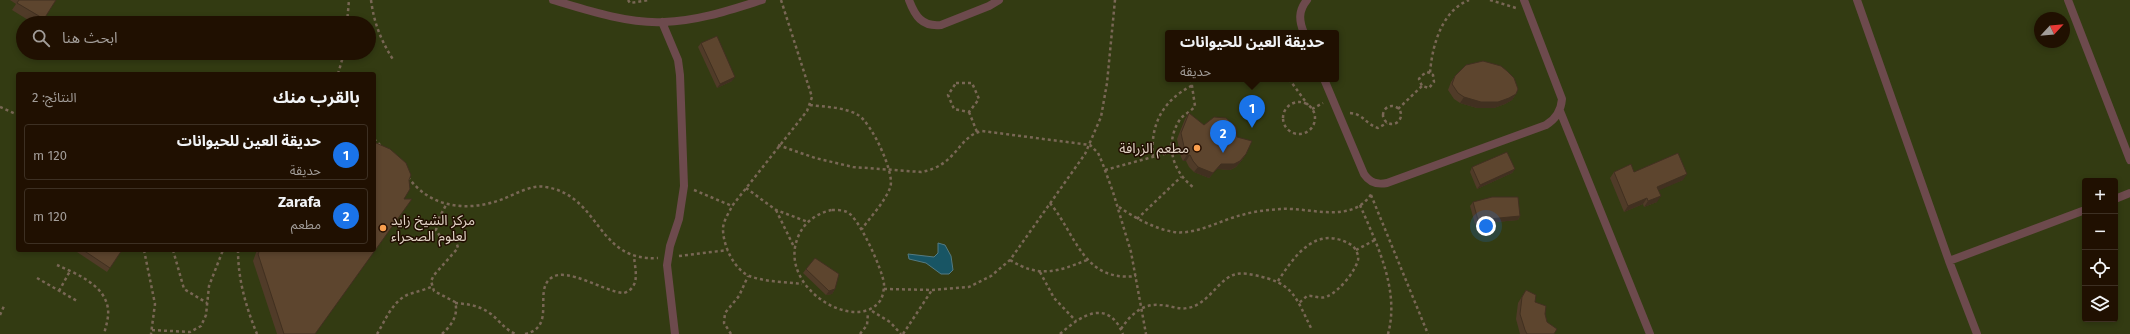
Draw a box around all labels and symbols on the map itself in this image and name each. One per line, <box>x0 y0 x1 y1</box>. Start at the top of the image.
north arrow <box>2034 12 2070 48</box>
pin: 1 <box>1239 95 1265 128</box>
pin: 2 <box>1210 120 1236 153</box>
place label: مطعم الزرافة <box>1119 140 1189 159</box>
marker: مطعم الزرافة <box>1192 143 1202 153</box>
place label: مركز الشيخ زايد لعلوم الصحراء <box>391 212 475 247</box>
your location <box>1476 216 1496 236</box>
marker: مركز الشيخ زايد لعلوم الصحراء <box>378 223 388 233</box>

